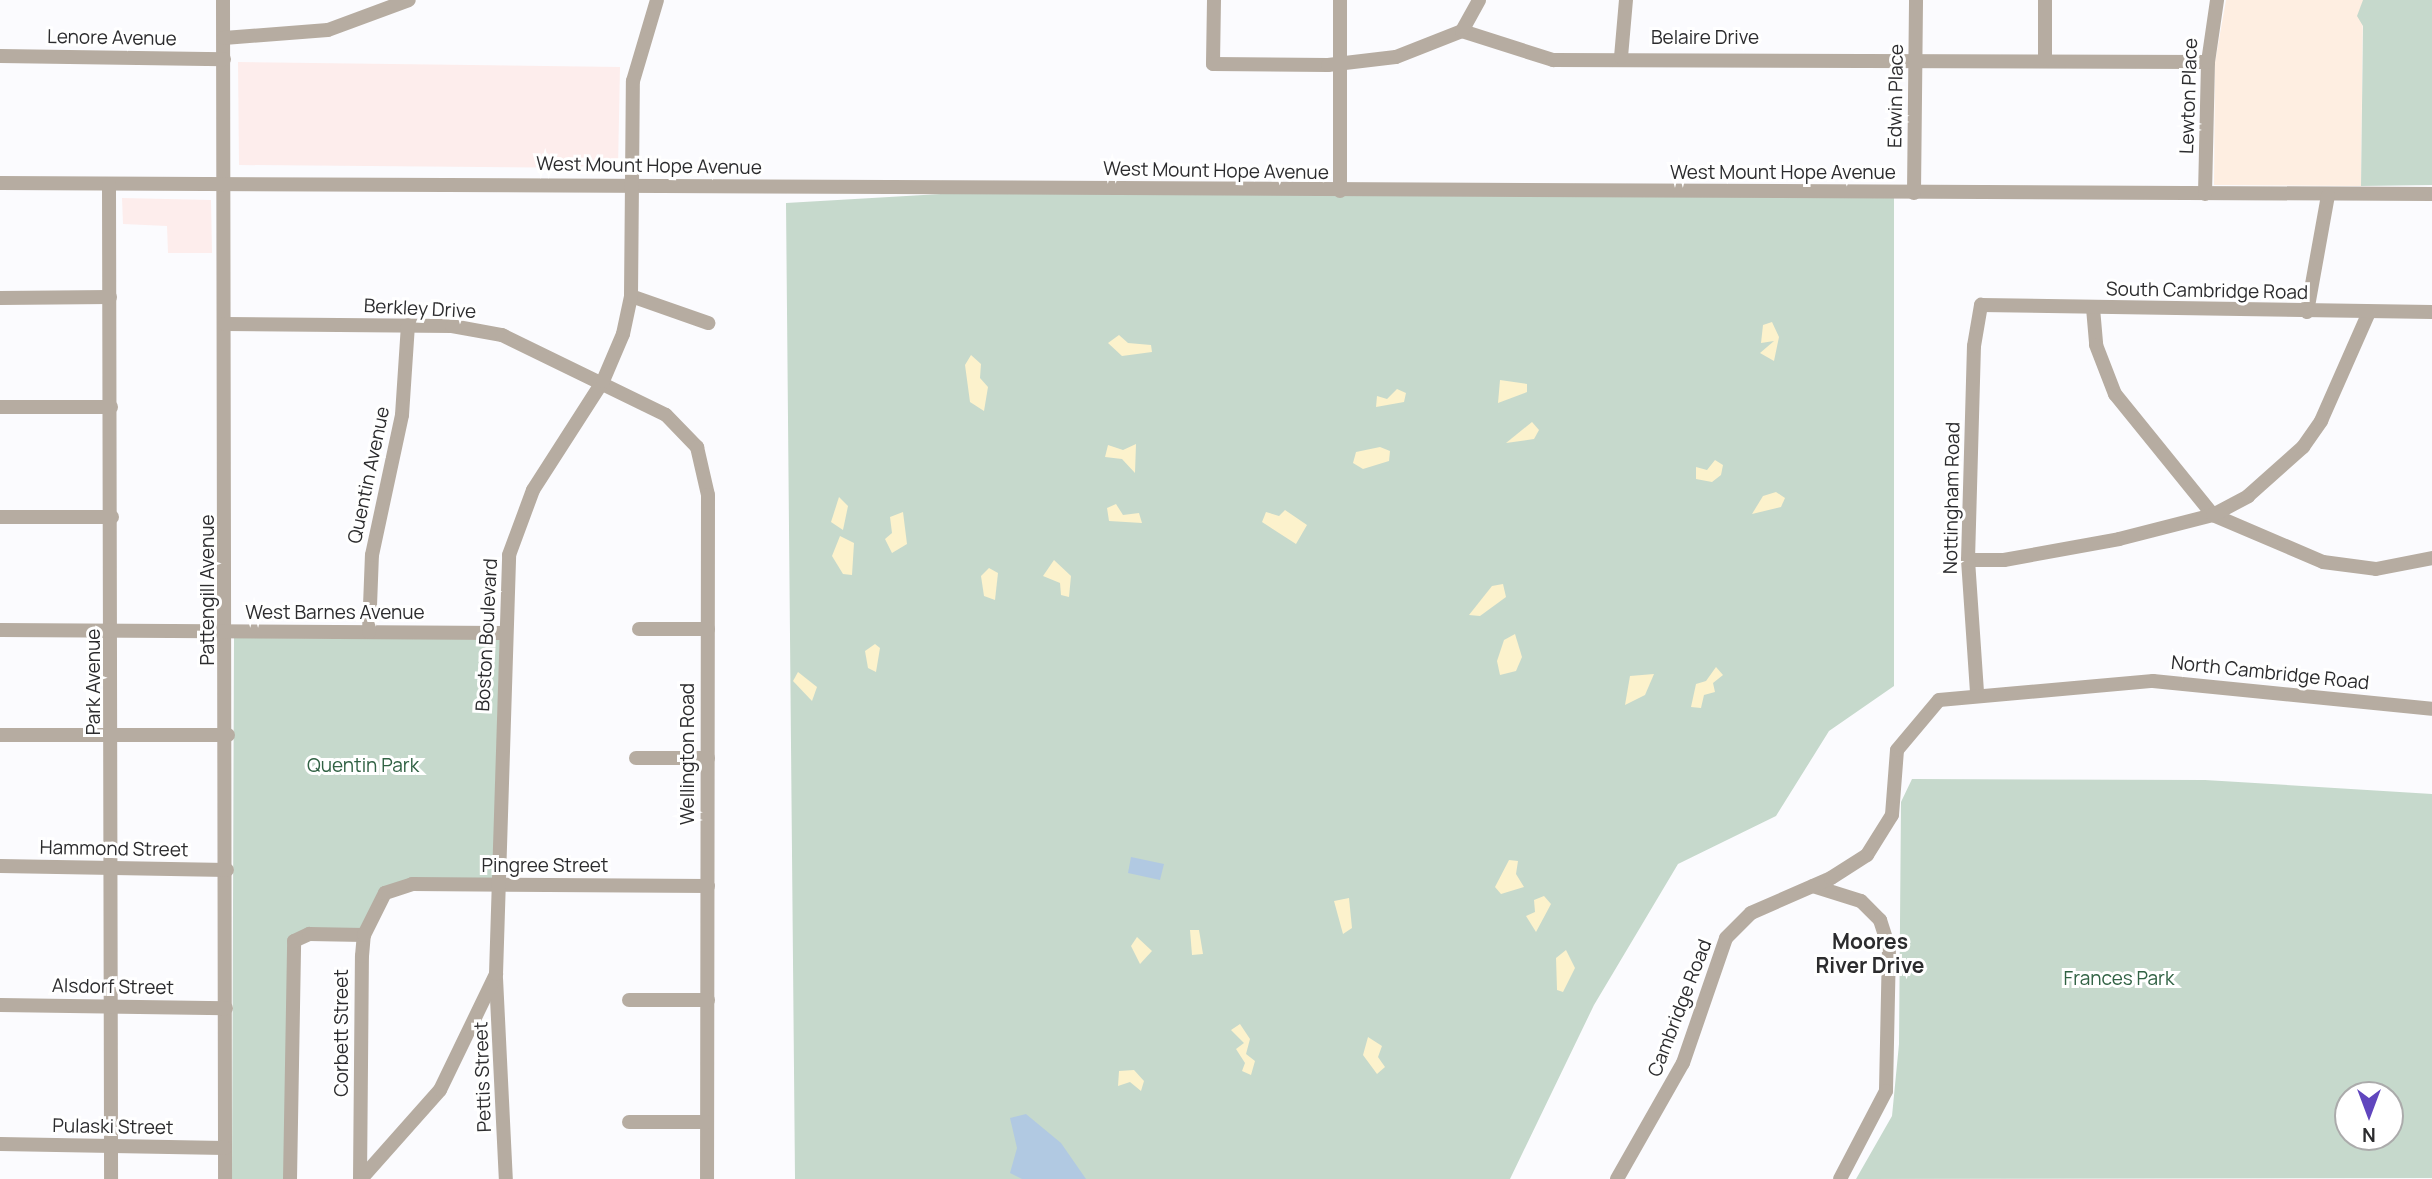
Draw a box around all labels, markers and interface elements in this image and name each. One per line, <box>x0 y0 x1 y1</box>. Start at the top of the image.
street label: Lenore Avenue <box>47 25 177 51</box>
street label: Belaire Drive <box>1651 27 1759 49</box>
street label: Lewton Place <box>2176 37 2202 155</box>
street label: Edwin Place <box>1884 44 1908 148</box>
street label: West Mount Hope Avenue <box>536 153 762 179</box>
street label: West Mount Hope Avenue <box>1103 158 1329 184</box>
street label: West Mount Hope Avenue <box>1670 162 1896 184</box>
street label: South Cambridge Road <box>2106 278 2308 304</box>
street label: Berkley Drive <box>363 295 477 323</box>
street label: Quentin Avenue <box>343 404 395 546</box>
street label: Nottingham Road <box>1939 422 1965 574</box>
street label: Pattengill Avenue <box>197 514 219 666</box>
street label: Boston Boulevard <box>472 558 502 712</box>
street label: West Barnes Avenue <box>245 602 425 624</box>
street label: Park Avenue <box>83 629 105 735</box>
street label: North Cambridge Road <box>2170 651 2370 695</box>
street label: Wellington Road <box>677 683 699 825</box>
park label: Quentin Park <box>307 755 419 777</box>
street label: Hammond Street <box>39 836 189 862</box>
street label: Pingree Street <box>482 855 608 877</box>
district label: Moores River Drive <box>1816 928 1924 978</box>
street label: Cambridge Road <box>1643 936 1717 1080</box>
park label: Frances Park <box>2064 968 2174 990</box>
street label: Corbett Street <box>331 969 353 1097</box>
street label: Alsdorf Street <box>52 975 174 999</box>
street label: Pettis Street <box>470 1021 496 1133</box>
north arrow <box>2334 1081 2404 1151</box>
street label: Pulaski Street <box>52 1115 174 1139</box>
text: N <box>2362 1122 2376 1148</box>

